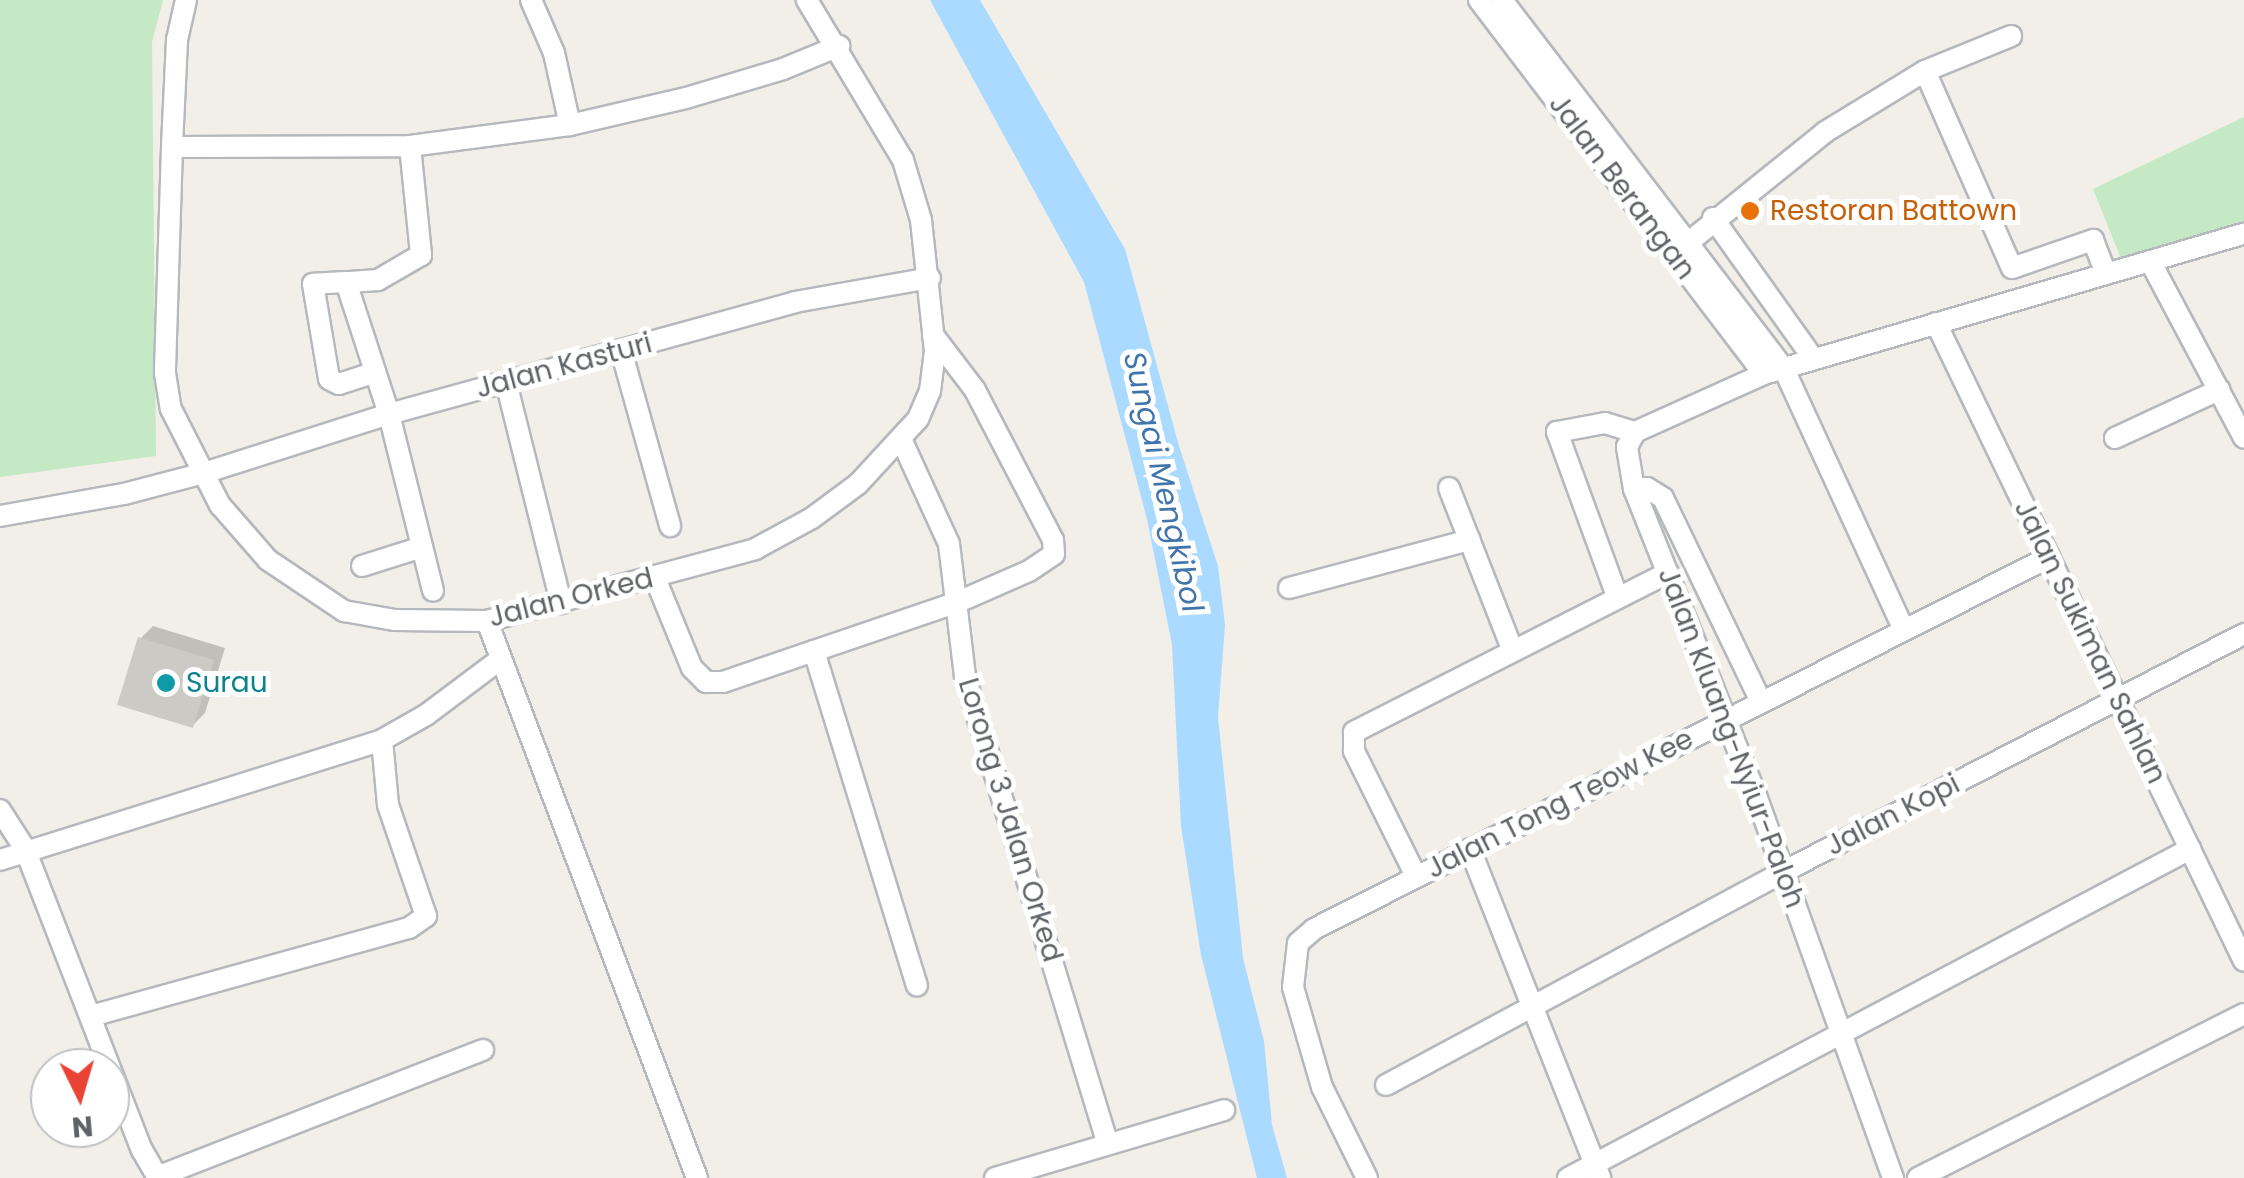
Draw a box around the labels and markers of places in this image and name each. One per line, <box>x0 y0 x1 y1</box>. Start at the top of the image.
place label: Restoran Battown <box>1770 194 2017 228</box>
marker: Restoran Battown <box>1739 200 1761 222</box>
place label: Surau <box>186 666 268 700</box>
marker: Surau <box>155 672 177 694</box>

